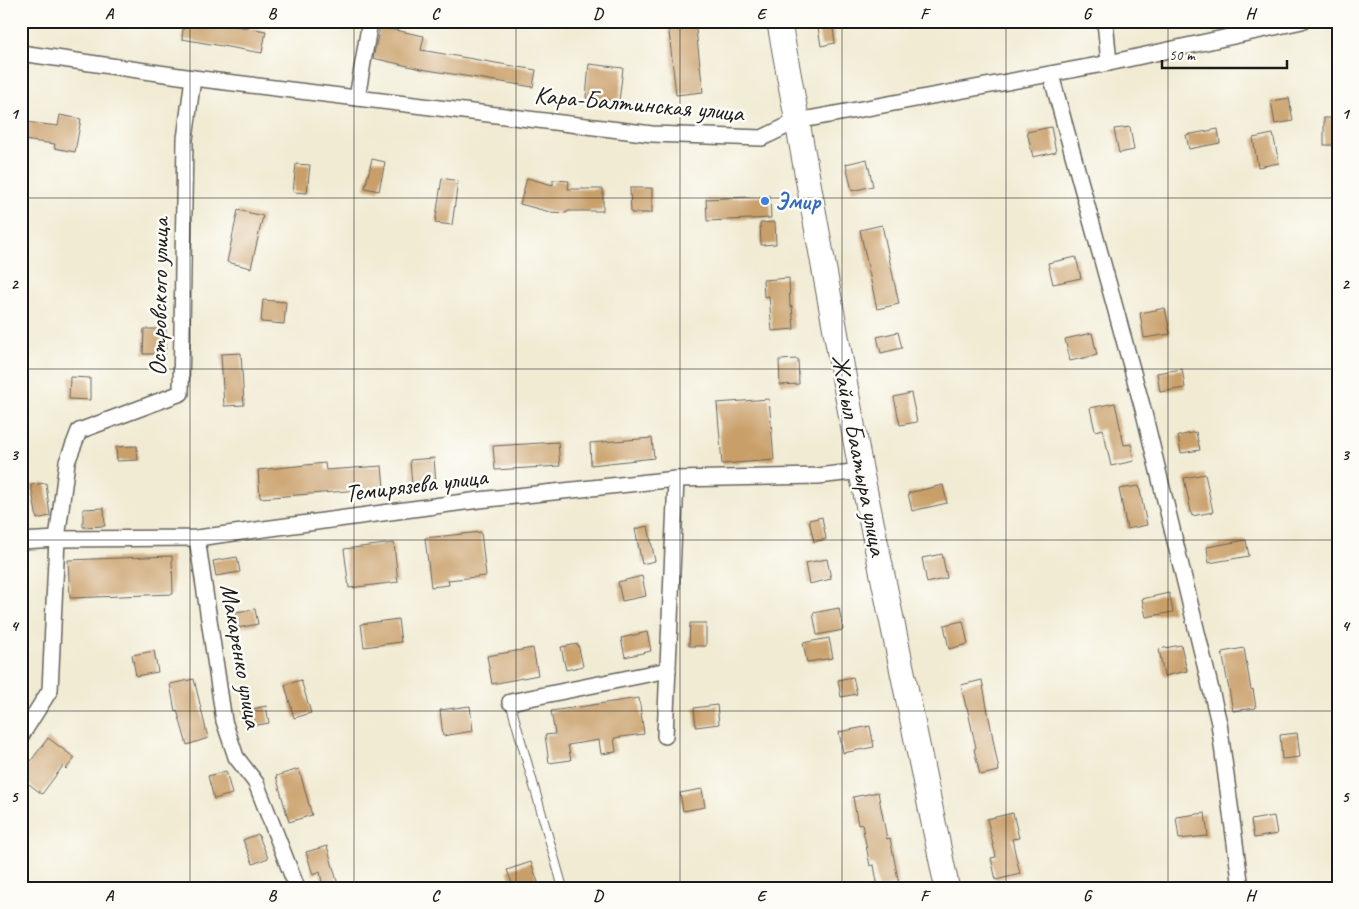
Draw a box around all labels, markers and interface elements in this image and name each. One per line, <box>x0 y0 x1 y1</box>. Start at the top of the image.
text: A <box>105 4 115 24</box>
text: B <box>268 4 278 24</box>
text: C <box>431 4 441 24</box>
text: D <box>593 4 604 24</box>
text: E <box>757 4 768 24</box>
text: F <box>920 4 931 24</box>
text: G <box>1083 4 1093 24</box>
text: H <box>1245 4 1257 24</box>
scale bar <box>1162 38 1286 70</box>
text: 50 m <box>1169 46 1196 65</box>
street label: Кара-Балтинская улица <box>533 79 747 129</box>
text: 1 <box>10 104 19 124</box>
text: 1 <box>1341 104 1350 124</box>
place label: Эмир <box>775 185 822 217</box>
marker: Эмир <box>759 195 771 207</box>
street label: Островского улица <box>142 215 176 376</box>
text: 2 <box>10 274 19 294</box>
text: 2 <box>1341 274 1350 294</box>
street label: Жайыл Баатыра улица <box>824 352 895 560</box>
text: 3 <box>10 445 19 465</box>
text: 3 <box>1341 445 1350 465</box>
street label: Темирязева улица <box>343 460 491 510</box>
street label: Макаренко улица <box>213 581 270 733</box>
text: 4 <box>10 616 19 636</box>
text: 4 <box>1341 616 1350 636</box>
text: 5 <box>11 787 20 807</box>
text: 5 <box>1342 787 1351 807</box>
text: A <box>105 886 115 906</box>
text: B <box>268 886 278 906</box>
text: C <box>431 886 441 906</box>
text: D <box>593 886 604 906</box>
text: E <box>757 886 768 906</box>
text: F <box>920 886 931 906</box>
text: G <box>1083 886 1093 906</box>
text: H <box>1245 886 1257 906</box>

